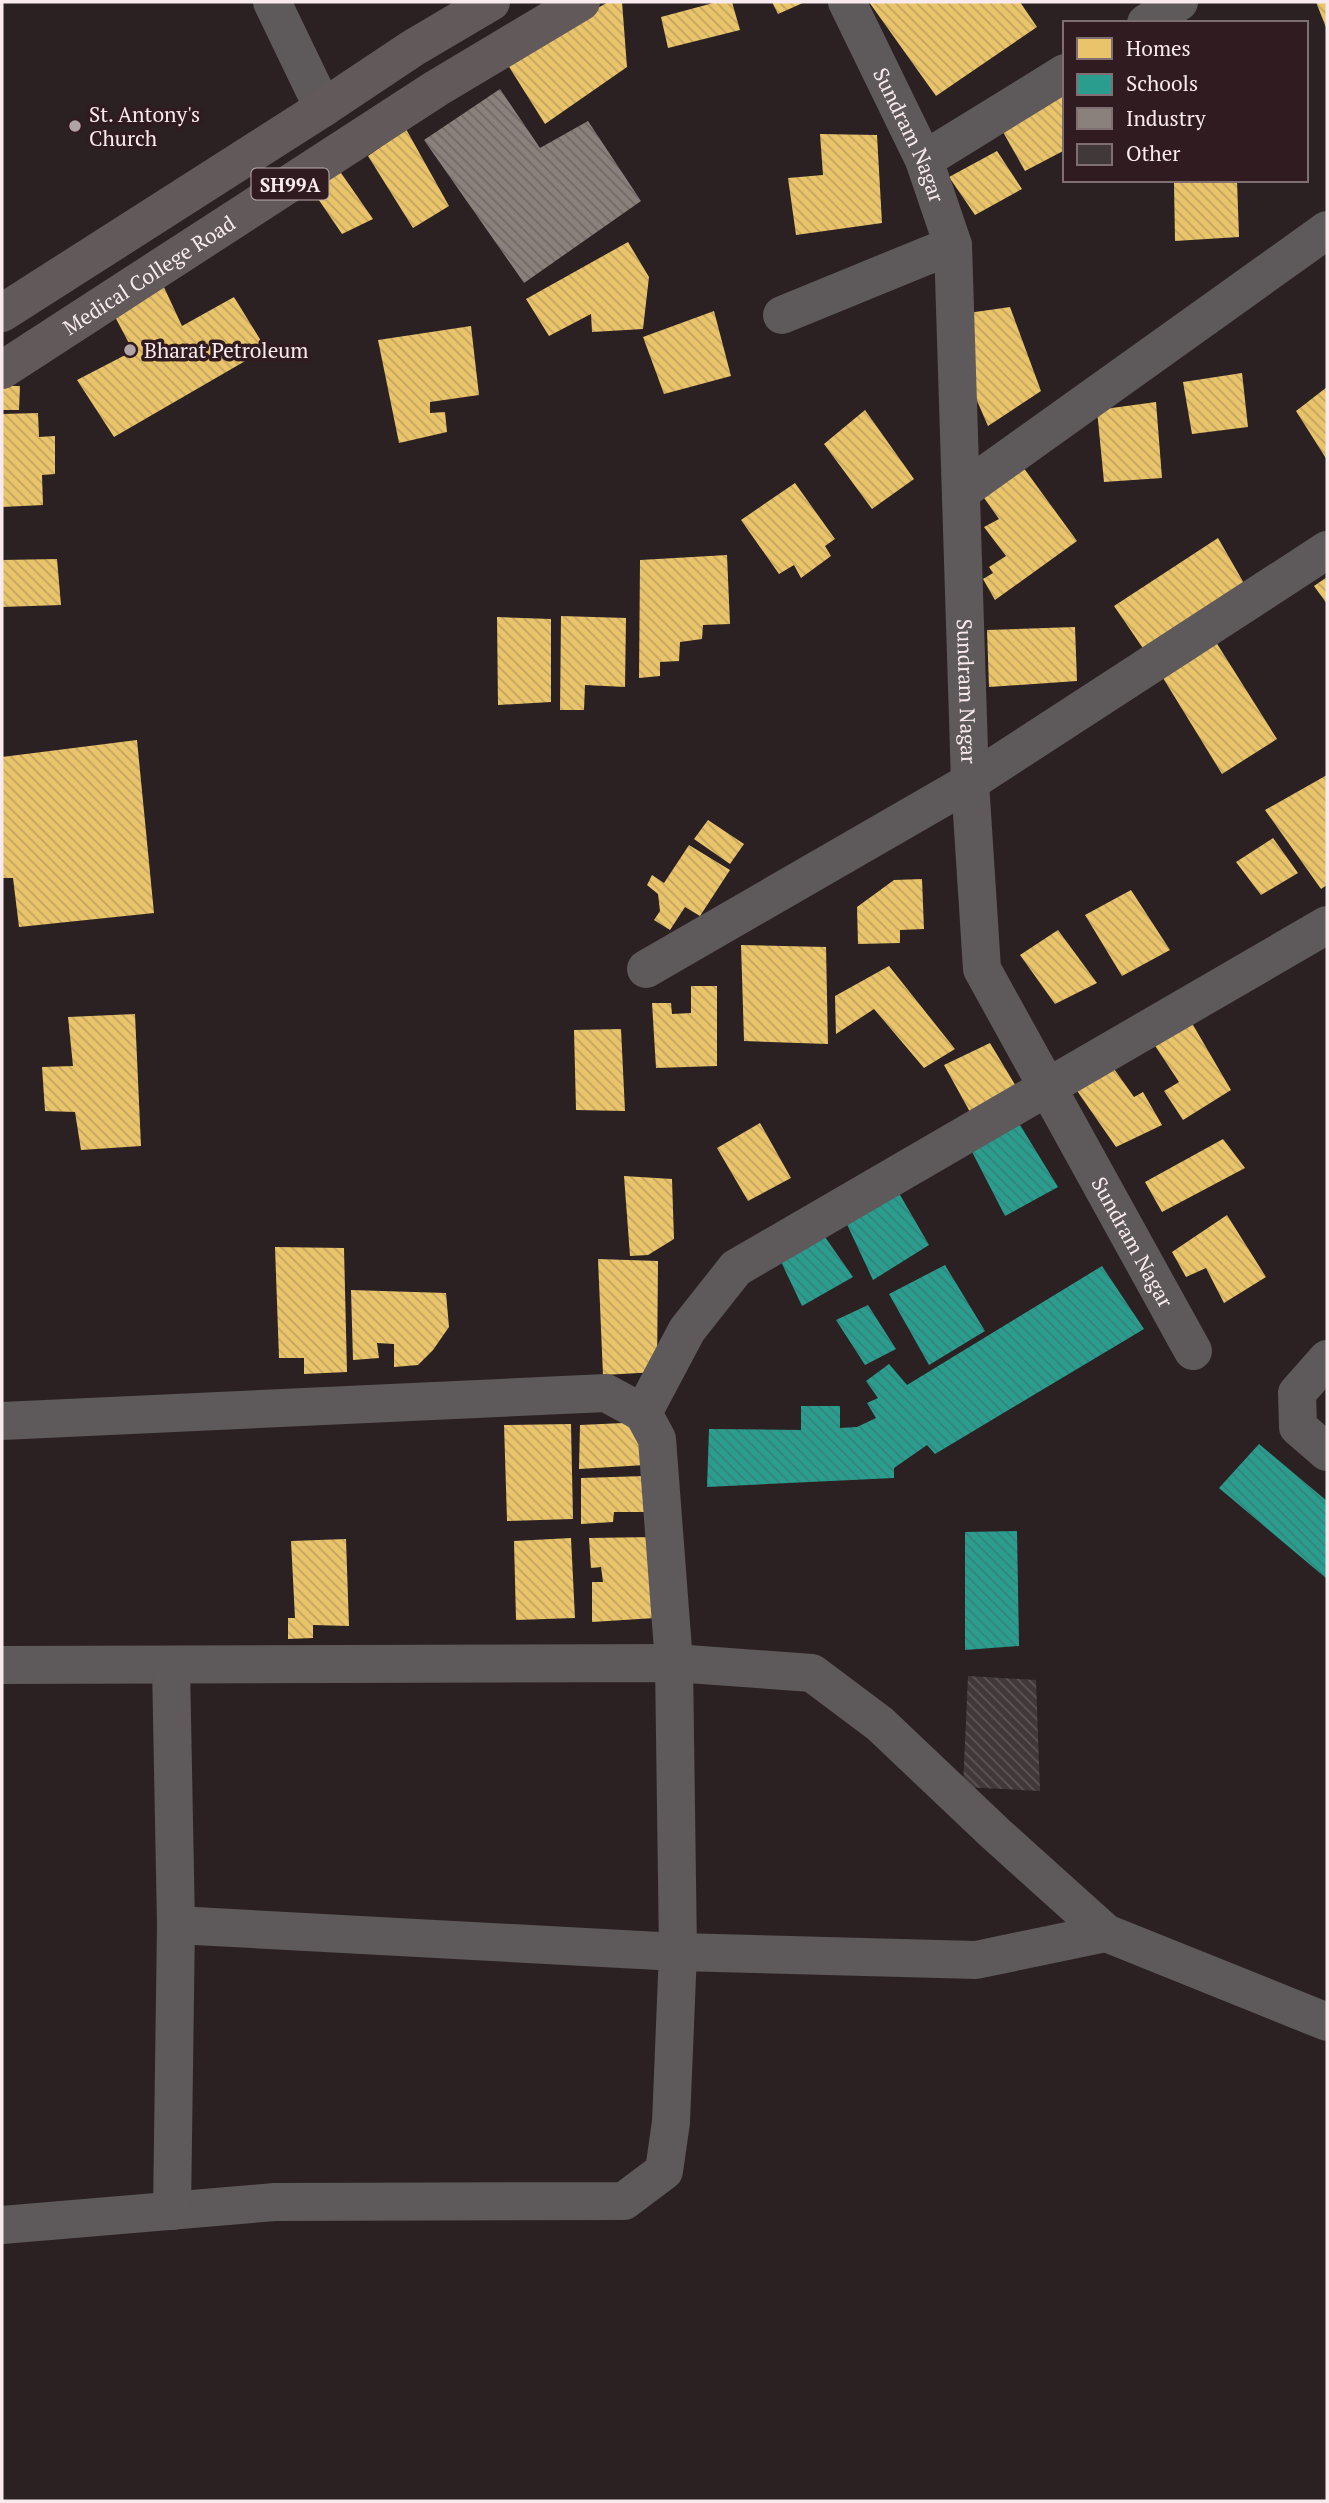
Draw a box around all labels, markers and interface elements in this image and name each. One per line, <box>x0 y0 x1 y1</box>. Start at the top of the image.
legend <box>1063 21 1308 182</box>
text: Homes <box>1126 34 1191 62</box>
street label: Sundram Nagar <box>867 63 951 206</box>
text: Schools <box>1126 69 1198 97</box>
place label: St. Antony's Church <box>89 100 200 152</box>
text: Industry <box>1126 104 1206 132</box>
marker: St. Antony's Church <box>67 118 83 134</box>
text: Other <box>1126 139 1180 167</box>
road number: SH99A <box>252 168 328 200</box>
street label: Medical College Road <box>57 208 241 341</box>
place label: Bharat Petroleum <box>144 336 308 364</box>
marker: Bharat Petroleum <box>122 342 138 358</box>
street label: Sundram Nagar <box>951 618 983 764</box>
street label: Sundram Nagar <box>1085 1172 1180 1312</box>

